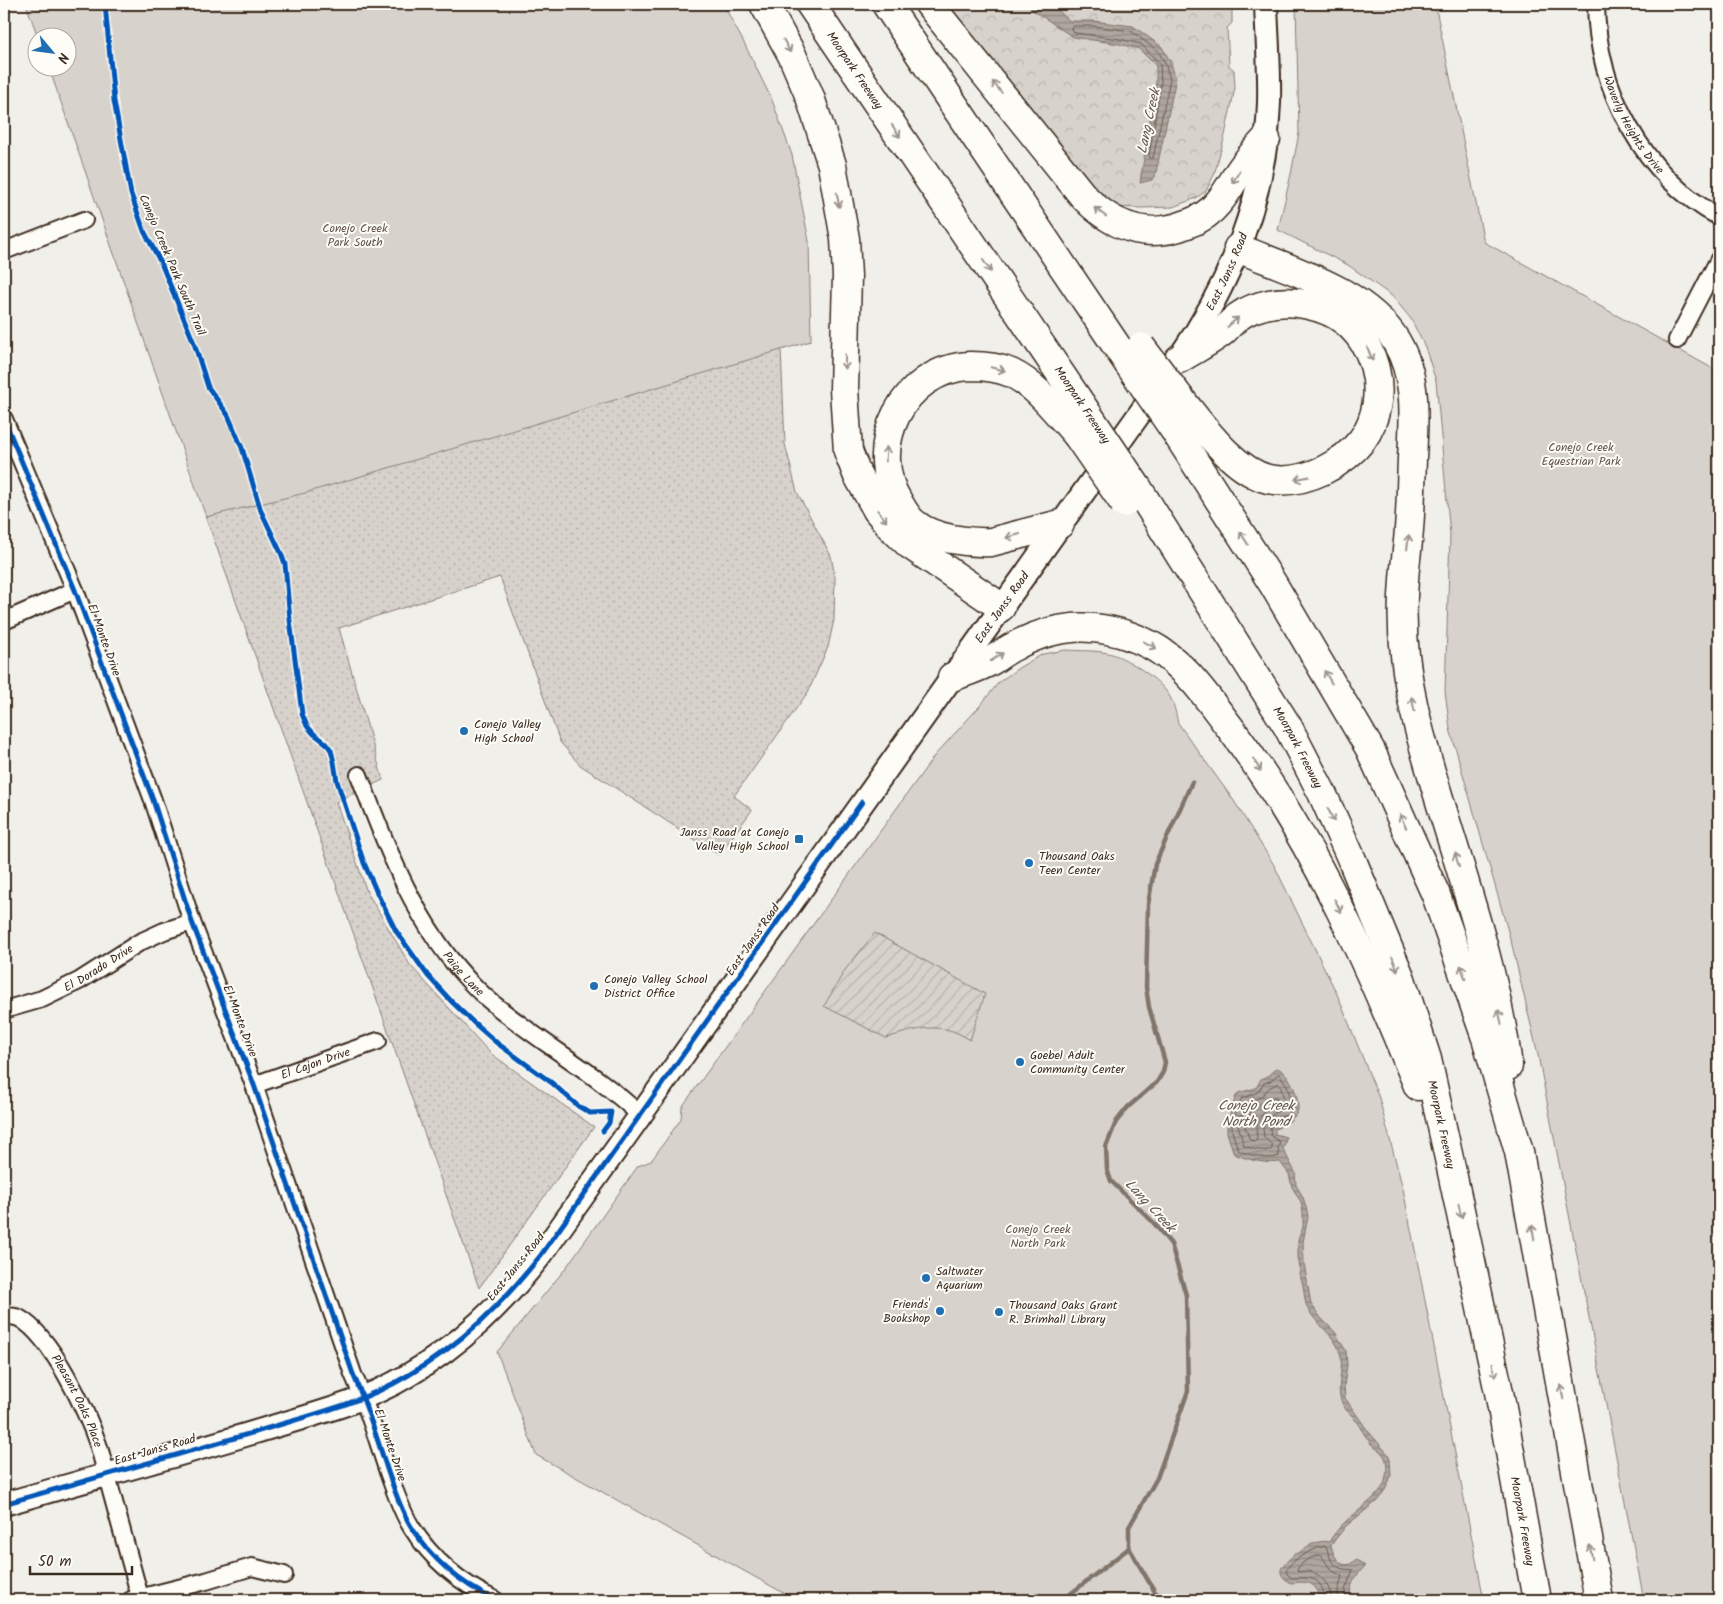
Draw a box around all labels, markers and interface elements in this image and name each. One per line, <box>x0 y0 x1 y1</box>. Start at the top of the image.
street label: Moorpark Freeway <box>822 27 888 113</box>
north arrow <box>28 28 78 78</box>
one-way arrow <box>783 39 793 53</box>
text: N <box>51 49 74 67</box>
street label: Waverly Heights Drive <box>1598 73 1669 179</box>
one-way arrow <box>991 81 1002 94</box>
water label: Lang Creek <box>1131 84 1167 156</box>
one-way arrow <box>891 124 901 138</box>
one-way arrow <box>1231 170 1241 184</box>
street label: Conejo Creek Park South Trail <box>134 191 210 339</box>
one-way arrow <box>833 192 843 208</box>
one-way arrow <box>1094 206 1107 217</box>
park label: Conejo Creek Park South <box>322 219 388 252</box>
street label: East Janss Road <box>1201 229 1253 314</box>
one-way arrow <box>983 258 993 272</box>
one-way arrow <box>1227 316 1240 328</box>
one-way arrow <box>1366 346 1375 361</box>
one-way arrow <box>840 354 850 370</box>
street label: Moorpark Freeway <box>1049 362 1115 448</box>
one-way arrow <box>990 365 1006 374</box>
park label: Conejo Creek Equestrian Park <box>1541 438 1621 471</box>
one-way arrow <box>881 447 891 463</box>
one-way arrow <box>1295 473 1311 483</box>
one-way arrow <box>876 509 887 522</box>
one-way arrow <box>1005 531 1021 541</box>
one-way arrow <box>1238 531 1249 545</box>
one-way arrow <box>1403 535 1413 551</box>
street label: East Janss Road <box>970 567 1034 647</box>
street label: El Monte Drive <box>82 601 126 679</box>
one-way arrow <box>1142 641 1156 651</box>
one-way arrow <box>989 652 1003 662</box>
one-way arrow <box>1323 669 1333 684</box>
one-way arrow <box>1408 696 1417 712</box>
street label: Moorpark Freeway <box>1268 703 1328 792</box>
place label: Conejo Valley High School <box>474 715 541 748</box>
marker: Conejo Valley High School <box>458 725 470 737</box>
one-way arrow <box>1252 758 1262 772</box>
one-way arrow <box>1327 807 1337 822</box>
one-way arrow <box>1398 813 1408 828</box>
place label: Janss Road at Conejo Valley High School <box>679 823 789 856</box>
marker: Janss Road at Conejo Valley High School <box>793 833 805 845</box>
place label: Thousand Oaks Teen Center <box>1039 847 1115 880</box>
one-way arrow <box>1452 853 1462 869</box>
marker: Thousand Oaks Teen Center <box>1023 857 1035 869</box>
one-way arrow <box>1334 898 1344 912</box>
street label: East Janss Road <box>721 899 785 980</box>
street label: El Dorado Drive <box>60 939 137 997</box>
street label: Paige Lane <box>438 947 489 1001</box>
one-way arrow <box>1391 956 1400 971</box>
one-way arrow <box>1458 964 1467 980</box>
place label: Conejo Valley School District Office <box>604 970 707 1003</box>
marker: Conejo Valley School District Office <box>588 980 600 992</box>
street label: El Monte Drive <box>218 982 263 1060</box>
one-way arrow <box>1495 1009 1504 1025</box>
street label: El Cajon Drive <box>278 1042 353 1084</box>
place label: Goebel Adult Community Center <box>1030 1046 1126 1079</box>
marker: Goebel Adult Community Center <box>1014 1056 1026 1068</box>
street label: Moorpark Freeway <box>1422 1078 1461 1171</box>
water label: Conejo Creek North Pond <box>1218 1095 1297 1133</box>
water label: Lang Creek <box>1119 1174 1182 1239</box>
one-way arrow <box>1456 1203 1466 1219</box>
park label: Conejo Creek North Park <box>1005 1220 1071 1253</box>
one-way arrow <box>1528 1225 1538 1241</box>
street label: East Janss Road <box>482 1228 550 1306</box>
place label: Saltwater Aquarium <box>936 1262 984 1295</box>
marker: Saltwater Aquarium <box>920 1272 932 1284</box>
place label: Friends' Bookshop <box>883 1295 930 1328</box>
place label: Thousand Oaks Grant R. Brimhall Library <box>1009 1296 1118 1329</box>
marker: Friends' Bookshop <box>934 1305 946 1317</box>
marker: Thousand Oaks Grant R. Brimhall Library <box>993 1306 1005 1318</box>
street label: Pleasant Oaks Place <box>46 1350 108 1450</box>
one-way arrow <box>1490 1361 1499 1377</box>
one-way arrow <box>1557 1385 1567 1401</box>
street label: El Monte Drive <box>369 1406 412 1485</box>
street label: East Janss Road <box>112 1429 199 1471</box>
street label: Moorpark Freeway <box>1505 1475 1540 1568</box>
scale bar <box>30 1544 132 1576</box>
one-way arrow <box>1585 1545 1595 1561</box>
text: 50 m <box>38 1550 72 1574</box>

